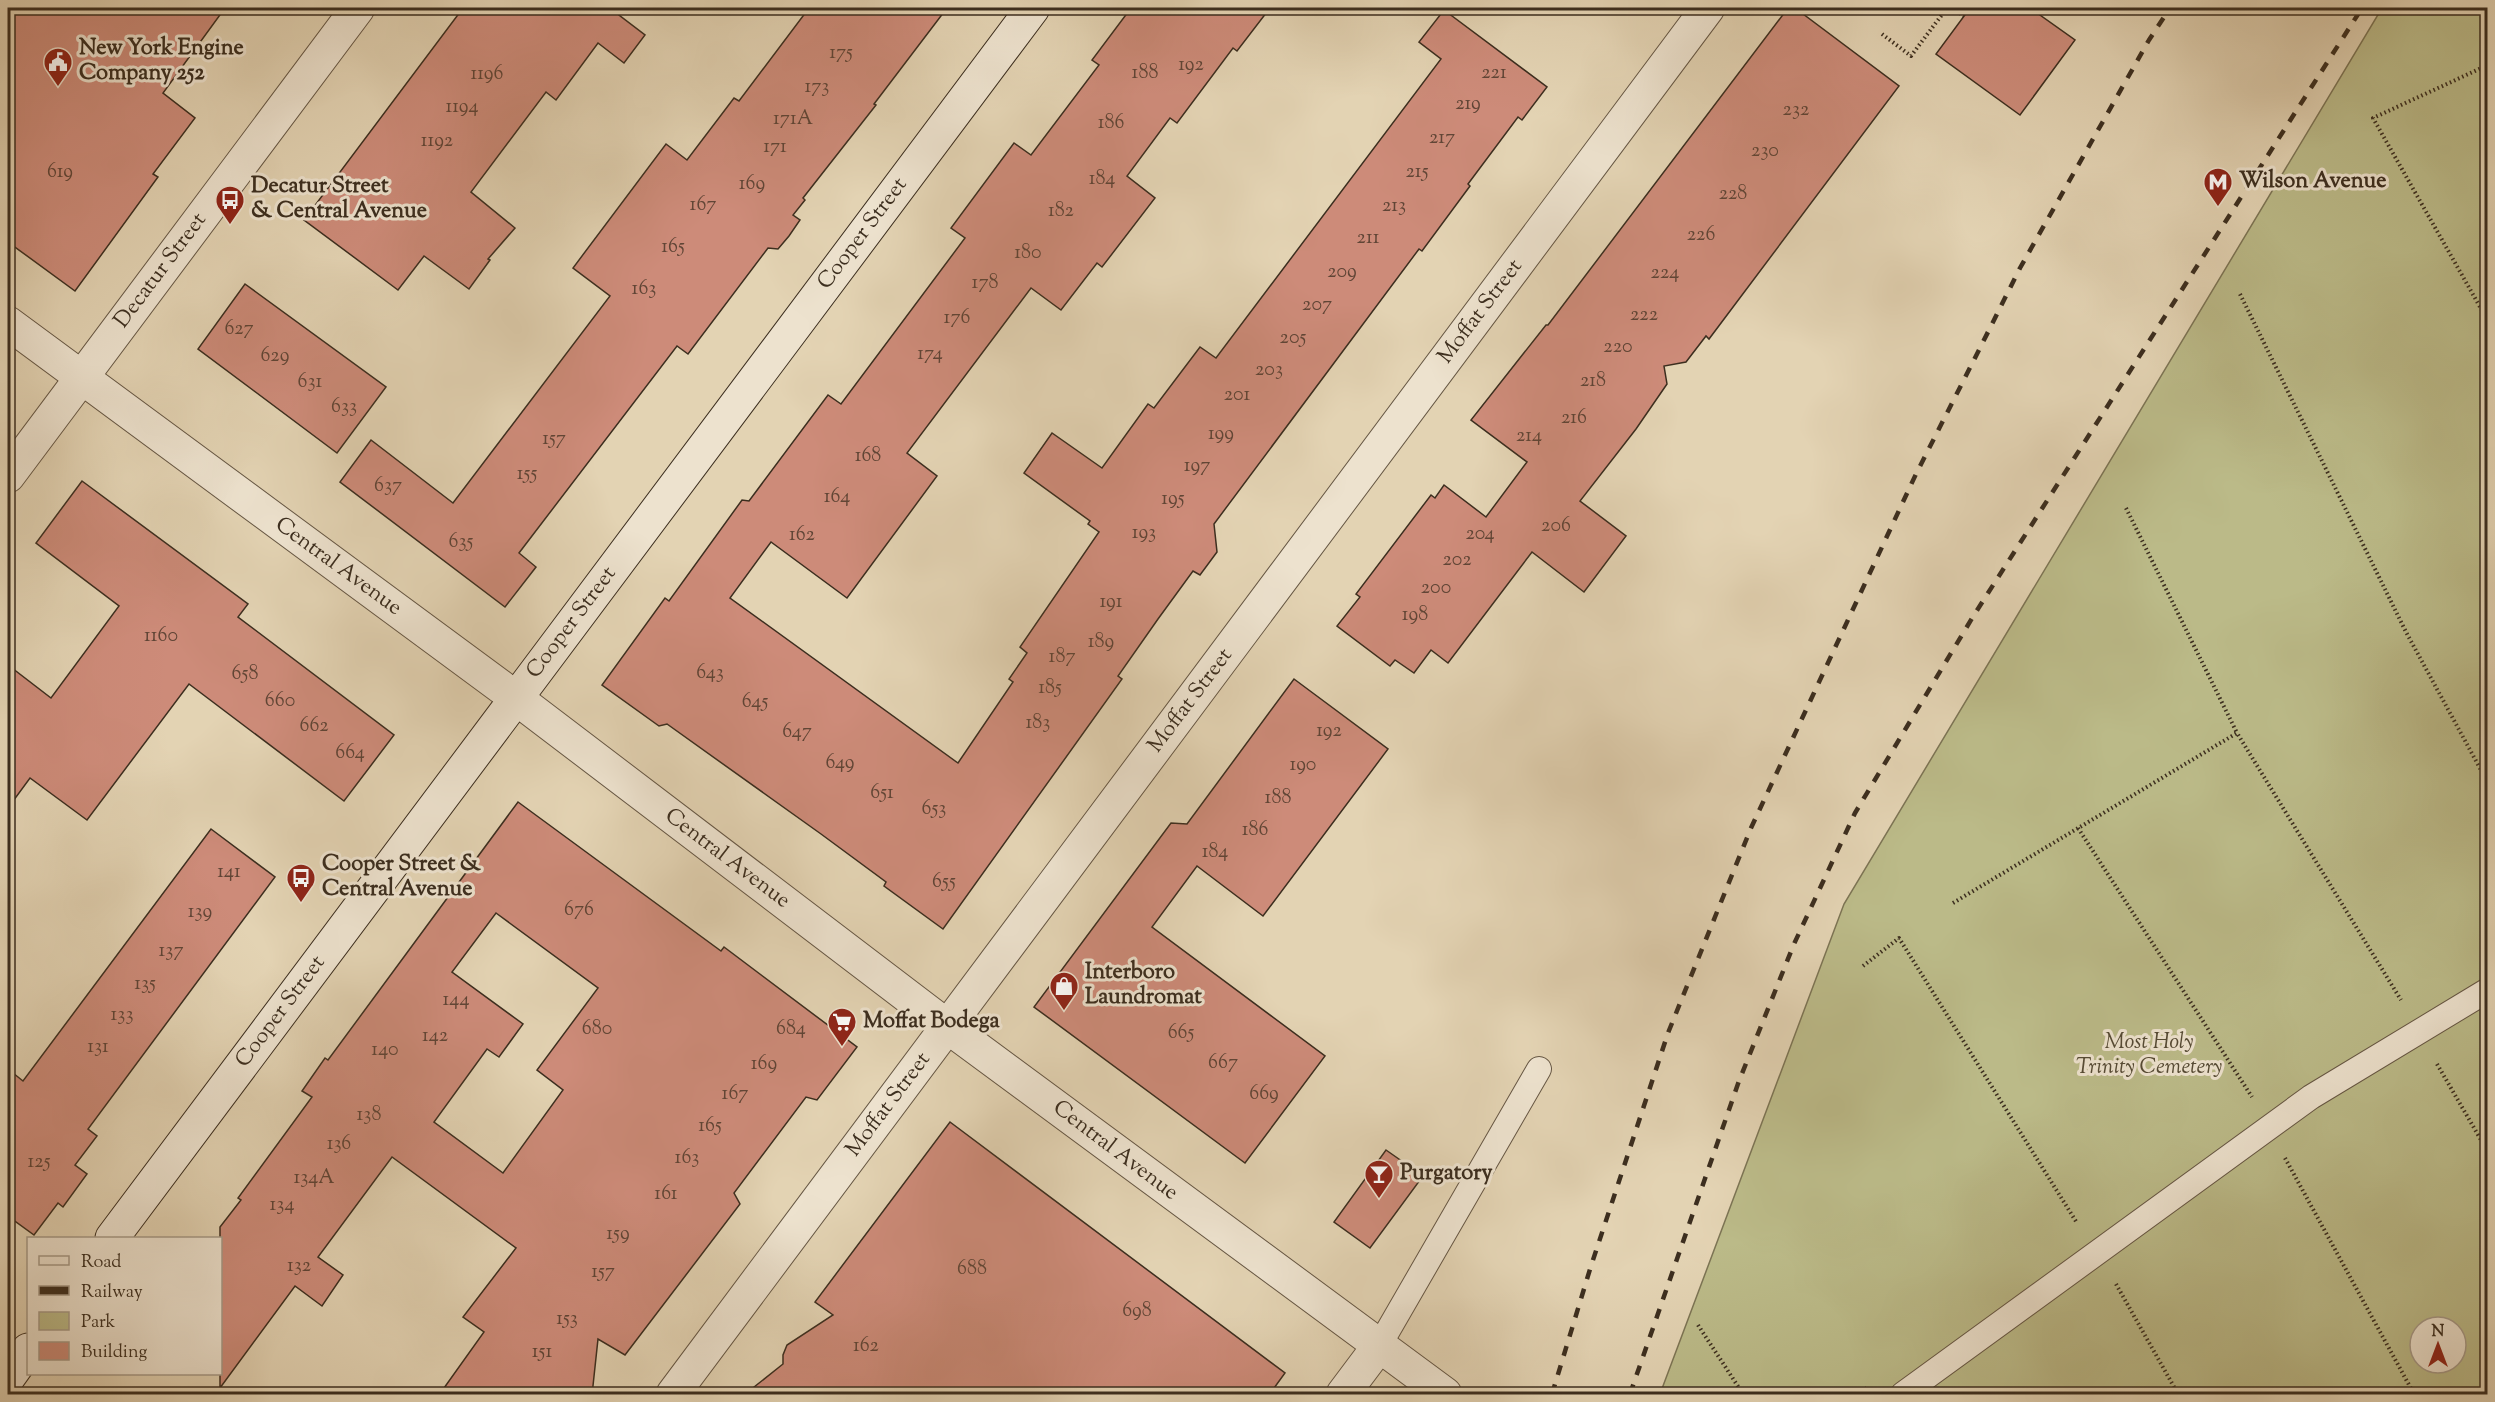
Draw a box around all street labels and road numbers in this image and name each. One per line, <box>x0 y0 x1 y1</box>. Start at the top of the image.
street label: Cooper Street <box>810 171 916 297</box>
street label: Decatur Street <box>107 206 215 336</box>
street label: Moffat Street <box>1431 252 1531 371</box>
street label: Central Avenue <box>268 510 408 624</box>
street label: Cooper Street <box>519 560 625 686</box>
street label: Moffat Street <box>1141 641 1241 760</box>
street label: Central Avenue <box>657 801 797 917</box>
street label: Cooper Street <box>228 949 334 1075</box>
street label: Moffat Street <box>839 1045 939 1164</box>
street label: Central Avenue <box>1045 1093 1185 1209</box>

